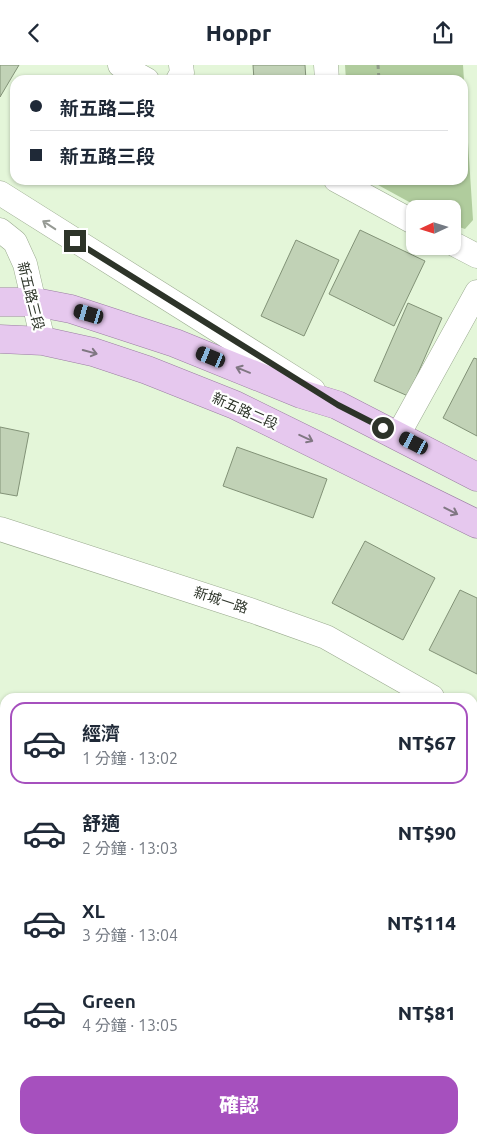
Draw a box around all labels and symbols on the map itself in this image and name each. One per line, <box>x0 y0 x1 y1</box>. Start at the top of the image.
north arrow <box>406 200 461 255</box>
one-way arrow <box>43 219 57 229</box>
route end <box>64 230 86 252</box>
street label: 新五路三段 <box>15 260 47 332</box>
car <box>72 303 105 325</box>
car <box>194 344 227 370</box>
one-way arrow <box>81 348 97 357</box>
one-way arrow <box>235 365 250 374</box>
street label: 新五路二段 <box>210 389 280 433</box>
route start <box>372 417 394 439</box>
car <box>397 430 430 456</box>
one-way arrow <box>298 434 313 443</box>
one-way arrow <box>443 507 458 516</box>
street label: 新城一路 <box>192 584 250 616</box>

